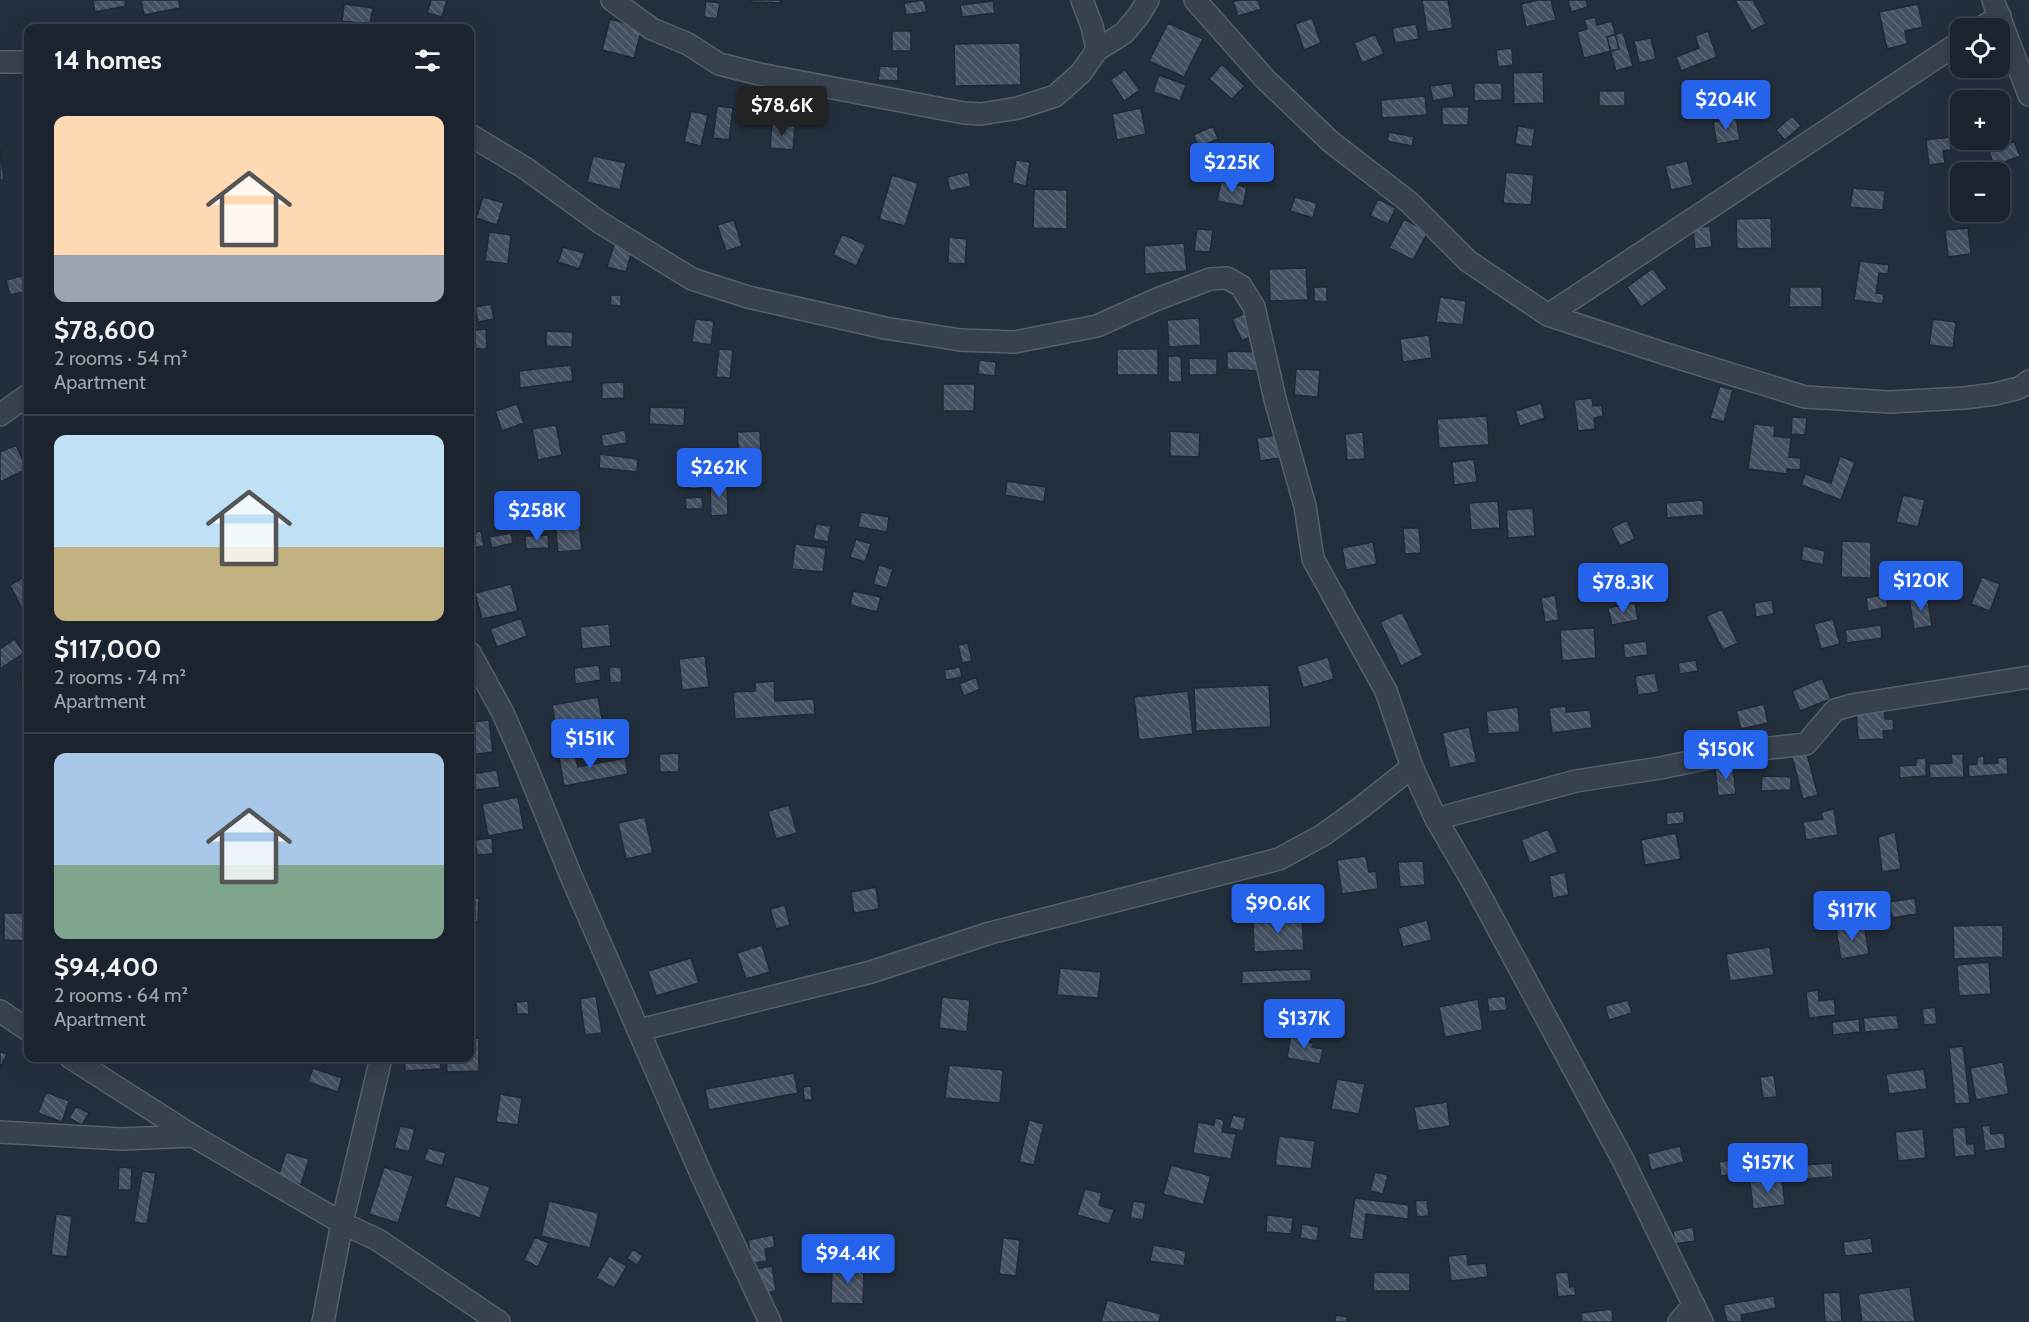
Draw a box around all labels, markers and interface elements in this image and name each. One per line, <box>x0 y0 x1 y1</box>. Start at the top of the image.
map controls <box>1950 18 2010 222</box>
button: locate <box>1950 18 2010 78</box>
text: 14 homes <box>54 44 162 76</box>
icon: filters <box>411 44 444 77</box>
pin: $204K <box>1684 80 1768 131</box>
pin: $78.6K <box>733 86 831 137</box>
text: $204K <box>1695 87 1757 111</box>
button: + <box>1950 90 2010 150</box>
text: $78.6K <box>751 93 813 117</box>
pin: $225K <box>1190 143 1274 194</box>
text: $225K <box>1204 150 1260 174</box>
icon: home <box>195 155 303 263</box>
button: − <box>1950 162 2010 222</box>
text: $78,600 <box>54 314 155 346</box>
text: 2 rooms · 54 m² <box>54 346 188 370</box>
text: Apartment <box>54 370 146 394</box>
pin: $262K <box>677 448 761 499</box>
text: $262K <box>691 455 747 479</box>
icon: home <box>195 474 303 582</box>
pin: $258K <box>495 491 579 542</box>
text: $258K <box>508 498 566 522</box>
pin: $120K <box>1879 561 1963 612</box>
pin: $78.3K <box>1574 563 1672 614</box>
text: $120K <box>1893 568 1949 592</box>
text: $78.3K <box>1592 570 1654 594</box>
text: $117,000 <box>54 633 161 665</box>
text: 2 rooms · 74 m² <box>54 665 186 689</box>
text: Apartment <box>54 689 146 713</box>
pin: $151K <box>548 719 632 770</box>
text: $151K <box>565 726 615 750</box>
pin: $150K <box>1684 730 1768 781</box>
text: $150K <box>1698 737 1754 761</box>
icon: home <box>195 792 303 900</box>
pin: $90.6K <box>1229 884 1327 935</box>
text: $90.6K <box>1246 891 1310 915</box>
pin: $117K <box>1810 891 1894 942</box>
text: $117K <box>1827 898 1877 922</box>
text: $94,400 <box>54 951 159 983</box>
text: 2 rooms · 64 m² <box>54 983 188 1007</box>
pin: $137K <box>1262 999 1346 1050</box>
text: $137K <box>1278 1006 1330 1030</box>
text: Apartment <box>54 1007 146 1031</box>
pin: $157K <box>1726 1143 1810 1194</box>
text: $157K <box>1742 1150 1794 1174</box>
pin: $94.4K <box>799 1234 897 1285</box>
text: $94.4K <box>816 1241 880 1265</box>

